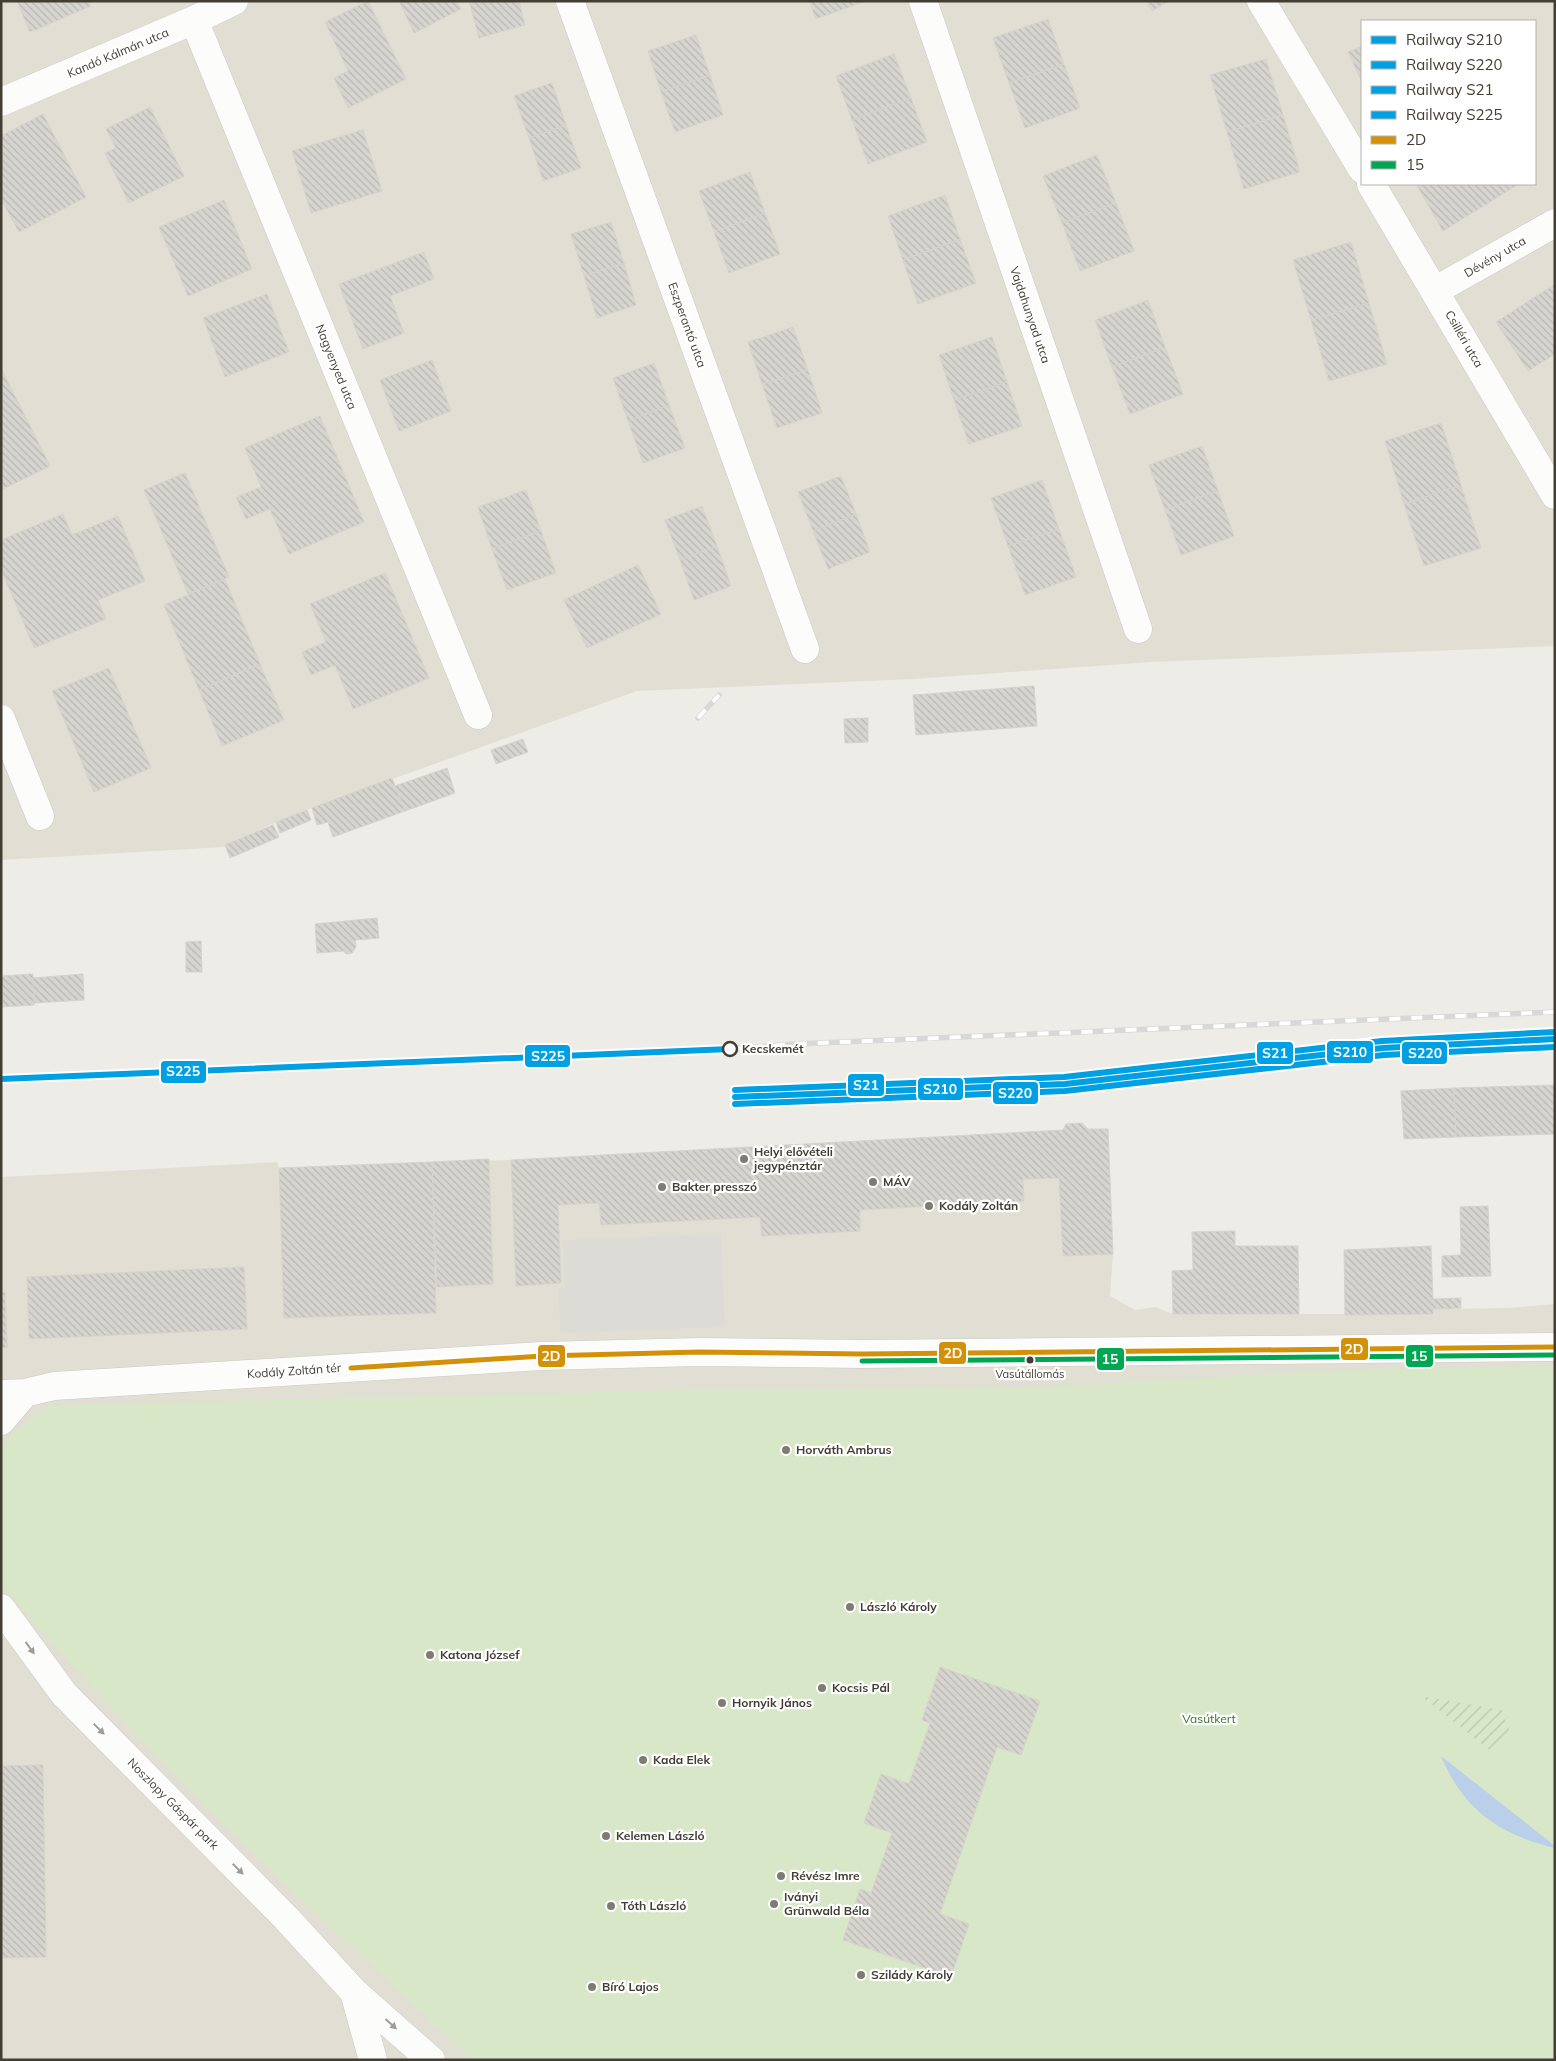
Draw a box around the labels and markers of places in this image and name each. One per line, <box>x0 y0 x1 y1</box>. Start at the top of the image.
marker: Kecskemét <box>722 1041 738 1057</box>
place label: Kecskemét <box>742 1041 804 1056</box>
place label: Helyi elővételi jegypénztár <box>753 1144 833 1173</box>
marker: Helyi elővételi jegypénztár <box>738 1153 750 1165</box>
place label: MÁV <box>883 1174 911 1189</box>
marker: MÁV <box>867 1176 879 1188</box>
place label: Bakter presszó <box>672 1179 757 1194</box>
marker: Bakter presszó <box>656 1181 668 1193</box>
place label: Kodály Zoltán <box>939 1198 1018 1213</box>
marker: Kodály Zoltán <box>923 1200 935 1212</box>
marker: Vasútállomás <box>1025 1355 1035 1365</box>
place label: Vasútállomás <box>995 1367 1065 1381</box>
place label: Horváth Ambrus <box>796 1442 892 1457</box>
marker: Horváth Ambrus <box>780 1444 792 1456</box>
place label: László Károly <box>860 1599 937 1614</box>
marker: László Károly <box>844 1601 856 1613</box>
place label: Katona József <box>440 1647 520 1662</box>
marker: Katona József <box>424 1649 436 1661</box>
place label: Kocsis Pál <box>832 1680 890 1695</box>
marker: Kocsis Pál <box>816 1682 828 1694</box>
place label: Hornyik János <box>732 1695 812 1710</box>
marker: Hornyik János <box>716 1697 728 1709</box>
place label: Kada Elek <box>653 1752 710 1767</box>
marker: Kada Elek <box>637 1754 649 1766</box>
place label: Kelemen László <box>616 1828 705 1843</box>
marker: Kelemen László <box>600 1830 612 1842</box>
place label: Révész Imre <box>791 1868 860 1883</box>
marker: Révész Imre <box>775 1870 787 1882</box>
place label: Iványi Grünwald Béla <box>784 1889 869 1918</box>
place label: Tóth László <box>621 1898 686 1913</box>
marker: Iványi Grünwald Béla <box>768 1898 780 1910</box>
marker: Tóth László <box>605 1900 617 1912</box>
place label: Szilády Károly <box>871 1967 953 1982</box>
marker: Szilády Károly <box>855 1969 867 1981</box>
place label: Bíró Lajos <box>602 1979 659 1994</box>
marker: Bíró Lajos <box>586 1981 598 1993</box>

